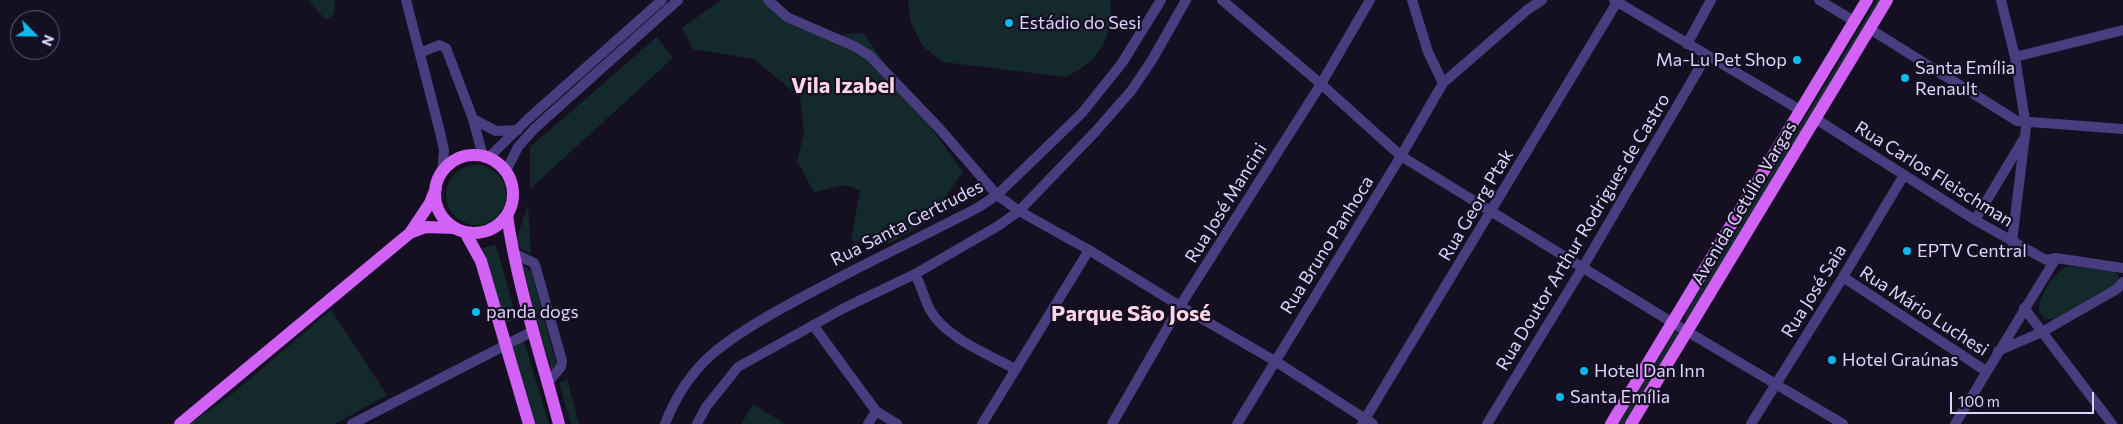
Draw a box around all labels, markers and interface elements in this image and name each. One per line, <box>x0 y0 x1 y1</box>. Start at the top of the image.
north arrow <box>10 10 60 60</box>
place label: Estádio do Sesi <box>1019 12 1141 34</box>
marker: Estádio do Sesi <box>1003 17 1015 29</box>
text: N <box>38 33 58 49</box>
place label: Ma-Lu Pet Shop <box>1656 49 1787 71</box>
marker: Ma-Lu Pet Shop <box>1791 54 1803 66</box>
place label: Santa Emília Renault <box>1915 57 2015 100</box>
marker: Santa Emília Renault <box>1899 72 1911 84</box>
district label: Vila Izabel <box>791 73 895 99</box>
street label: Rua Doutor Arthur Rodrigues de Castro <box>1492 90 1674 374</box>
street label: Rua Carlos Fleischman <box>1851 116 2017 232</box>
street label: Avenida Getúlio Vargas <box>1687 117 1801 289</box>
street label: Rua José Mancini <box>1181 139 1271 267</box>
street label: Rua Georg Ptak <box>1434 145 1518 265</box>
street label: Rua Bruno Panhoca <box>1276 172 1378 318</box>
street label: Rua Santa Gertrudes <box>827 175 987 271</box>
street label: Rua José Saia <box>1777 240 1851 342</box>
place label: EPTV Central <box>1917 240 2027 262</box>
marker: EPTV Central <box>1901 245 1913 257</box>
street label: Rua Mário Luchesi <box>1856 261 1992 361</box>
place label: panda dogs <box>486 301 579 323</box>
district label: Parque São José <box>1051 301 1211 327</box>
marker: panda dogs <box>470 306 482 318</box>
place label: Hotel Graúnas <box>1842 349 1958 371</box>
marker: Hotel Graúnas <box>1826 354 1838 366</box>
place label: Hotel Dan Inn <box>1594 360 1705 382</box>
marker: Hotel Dan Inn <box>1578 365 1590 377</box>
scale bar <box>1953 382 2097 414</box>
place label: Santa Emília <box>1570 386 1670 408</box>
marker: Santa Emília <box>1554 391 1566 403</box>
text: 100 m <box>1958 392 2000 410</box>

